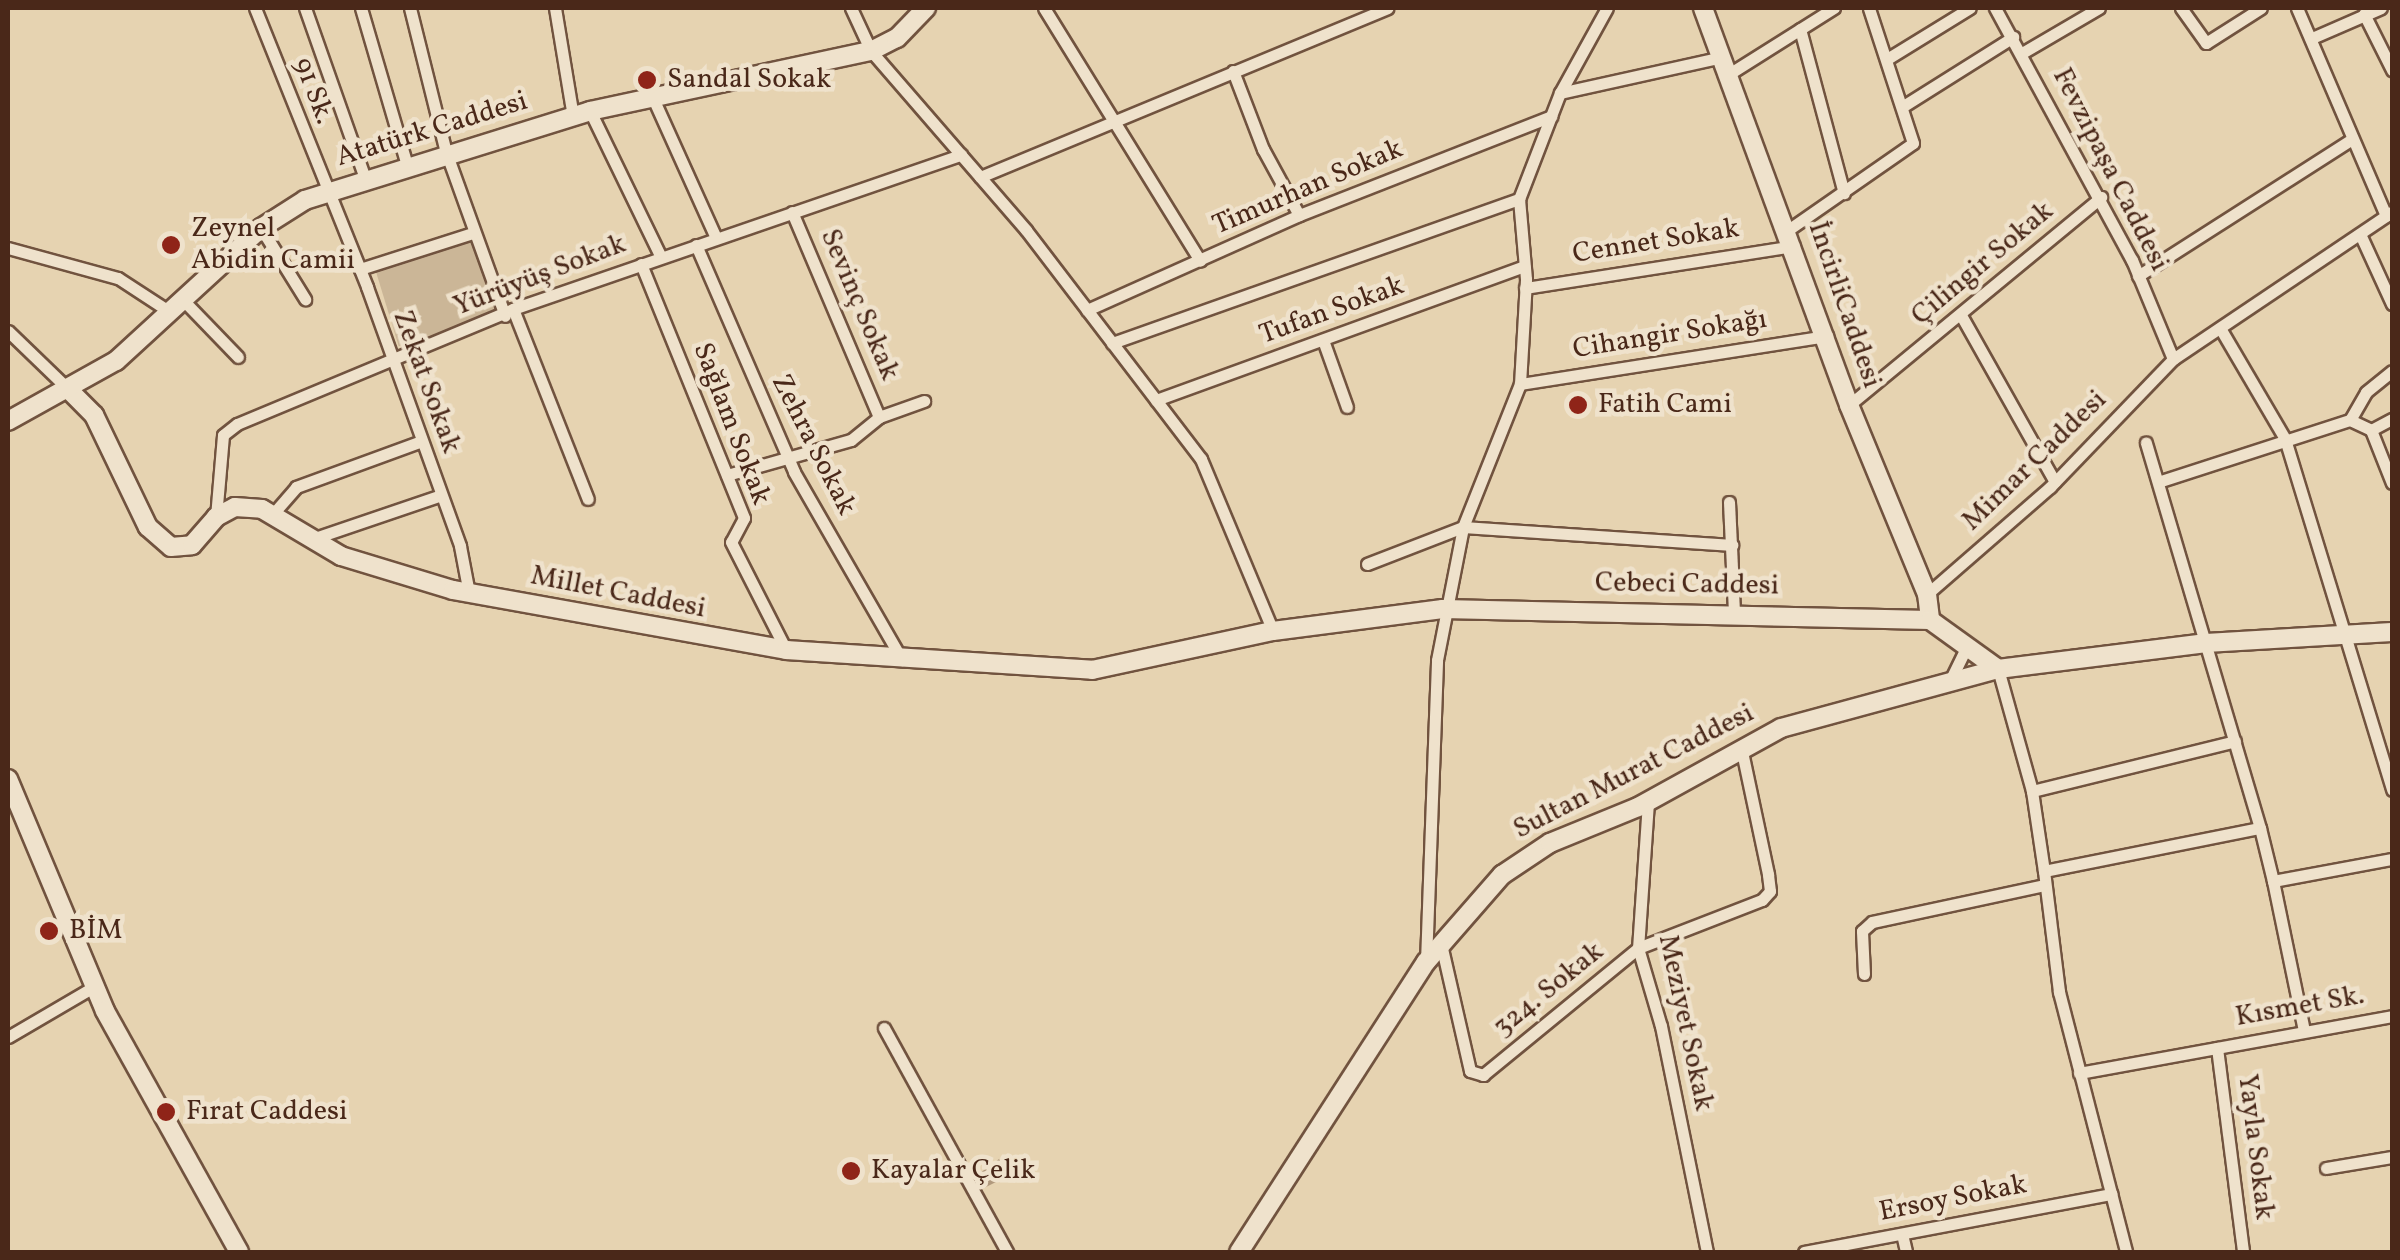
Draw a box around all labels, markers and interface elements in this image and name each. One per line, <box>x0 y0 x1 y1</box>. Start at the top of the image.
street label: 91 Sk. <box>285 53 341 129</box>
place label: Sandal Sokak <box>667 63 831 97</box>
street label: Fevzipaşa Caddesi <box>2044 63 2176 277</box>
marker: Sandal Sokak <box>636 69 658 91</box>
street label: Atatürk Caddesi <box>332 85 532 175</box>
street label: Timurhan Sokak <box>1208 133 1408 243</box>
street label: Çilingir Sokak <box>1905 195 2061 333</box>
place label: Zeynel Abidin Camii <box>191 212 355 278</box>
street label: Cennet Sokak <box>1570 212 1742 272</box>
street label: İncirliCaddesi <box>1800 217 1888 393</box>
street label: Sevinç Sokak <box>812 224 906 386</box>
street label: Yürüyüş Sokak <box>449 228 631 324</box>
marker: Zeynel Abidin Camii <box>160 234 182 256</box>
street label: Tufan Sokak <box>1255 269 1409 353</box>
street label: Cihangir Sokağı <box>1571 303 1769 367</box>
street label: Zekat Sokak <box>385 306 467 458</box>
street label: Sağlam Sokak <box>685 338 777 510</box>
street label: Zehra Sokak <box>763 369 863 521</box>
street label: Mimar Caddesi <box>1956 384 2114 538</box>
place label: Fatih Cami <box>1598 388 1732 422</box>
marker: Fatih Cami <box>1567 394 1589 416</box>
street label: Millet Caddesi <box>528 560 708 626</box>
street label: Cebeci Caddesi <box>1595 567 1779 603</box>
street label: Sultan Murat Caddesi <box>1508 697 1760 847</box>
place label: BİM <box>69 914 122 948</box>
marker: BİM <box>38 920 60 942</box>
street label: Meziyet Sokak <box>1650 932 1720 1114</box>
street label: 324. Sokak <box>1487 935 1611 1045</box>
street label: Kısmet Sk. <box>2233 979 2367 1035</box>
street label: Yayla Sokak <box>2229 1072 2281 1222</box>
place label: Fırat Caddesi <box>186 1095 347 1129</box>
marker: Fırat Caddesi <box>155 1101 177 1123</box>
place label: Kayalar Çelik <box>871 1154 1035 1188</box>
marker: Kayalar Çelik <box>840 1160 862 1182</box>
street label: Ersoy Sokak <box>1876 1168 2030 1230</box>

